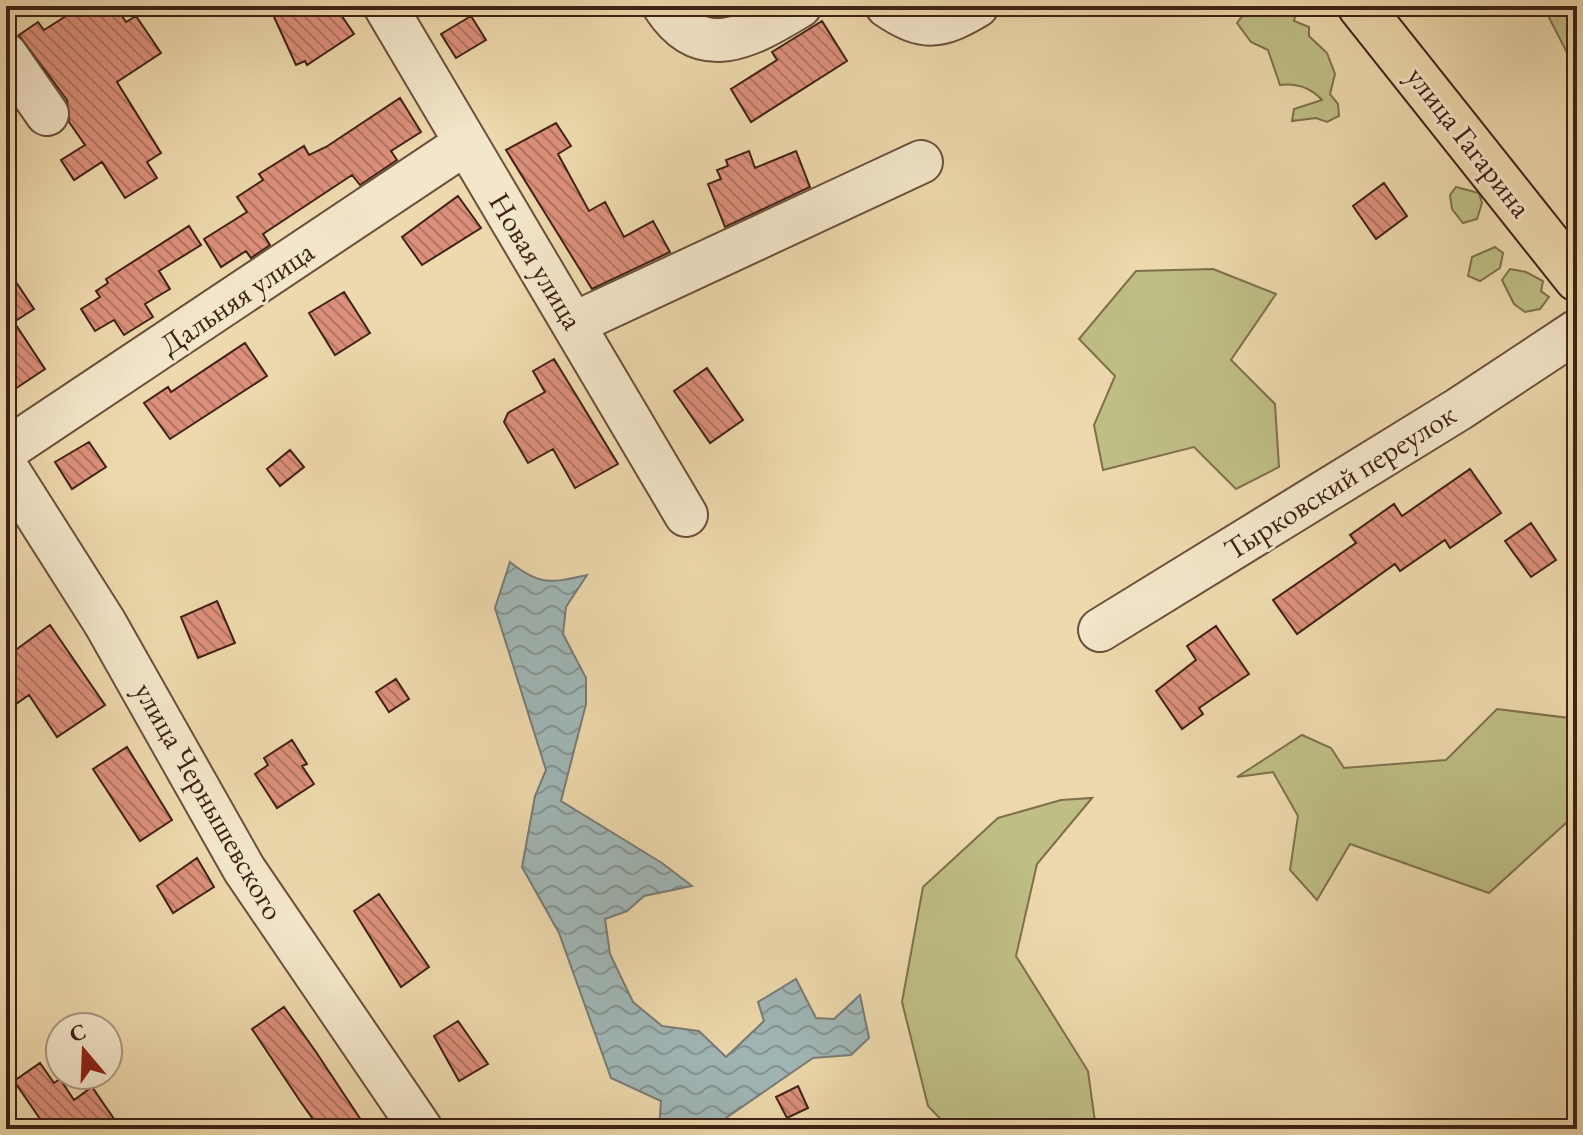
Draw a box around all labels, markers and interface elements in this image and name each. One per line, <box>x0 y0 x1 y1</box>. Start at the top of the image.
street label: улица Гагарина <box>1398 58 1541 225</box>
street label: Новая улица <box>480 185 593 337</box>
street label: Дальняя улица <box>152 232 321 363</box>
street label: Тырковский переулок <box>1217 395 1463 569</box>
street label: улица Чернышевского <box>125 675 293 927</box>
north arrow <box>44 1011 124 1091</box>
text: С <box>66 1016 90 1049</box>

